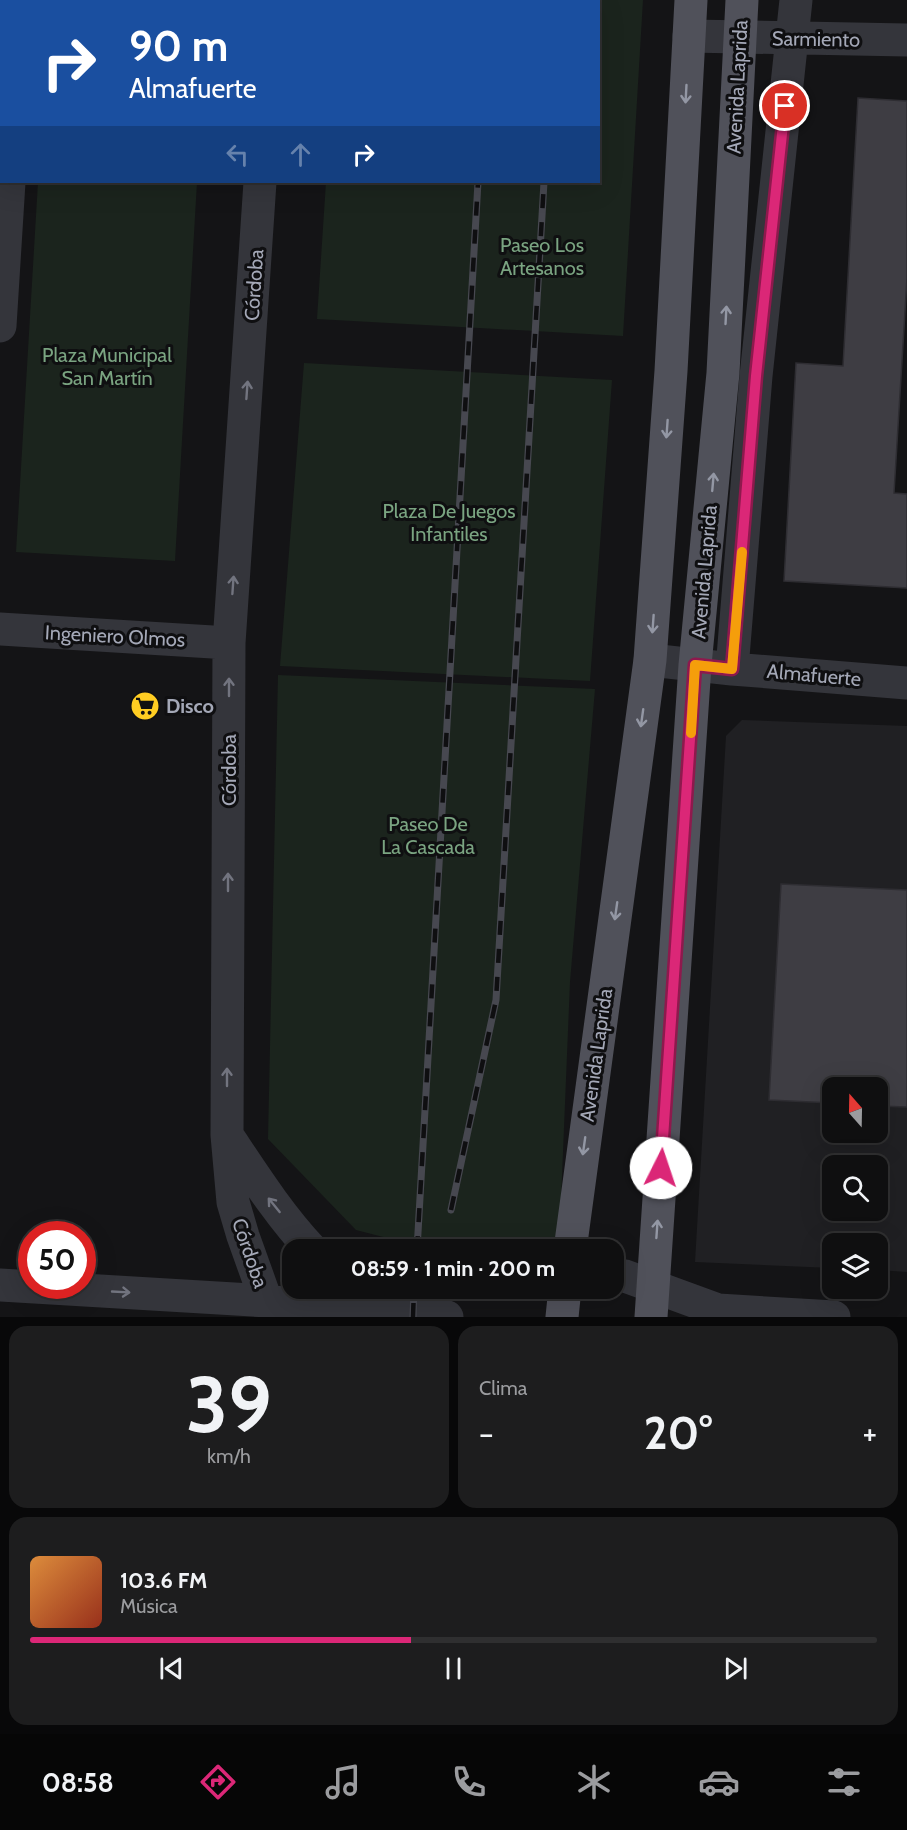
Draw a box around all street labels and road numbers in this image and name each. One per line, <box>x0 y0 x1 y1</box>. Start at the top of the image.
street label: Avenida Laprida <box>722 19 753 155</box>
street label: Sarmiento <box>772 26 860 52</box>
street label: Córdoba <box>240 248 269 322</box>
street label: Avenida Laprida <box>686 504 722 640</box>
street label: Ingeniero Olmos <box>44 620 186 652</box>
street label: Almafuerte <box>766 659 862 691</box>
street label: Córdoba <box>217 734 241 806</box>
street label: Avenida Laprida <box>575 987 617 1123</box>
street label: Córdoba <box>227 1215 273 1291</box>

